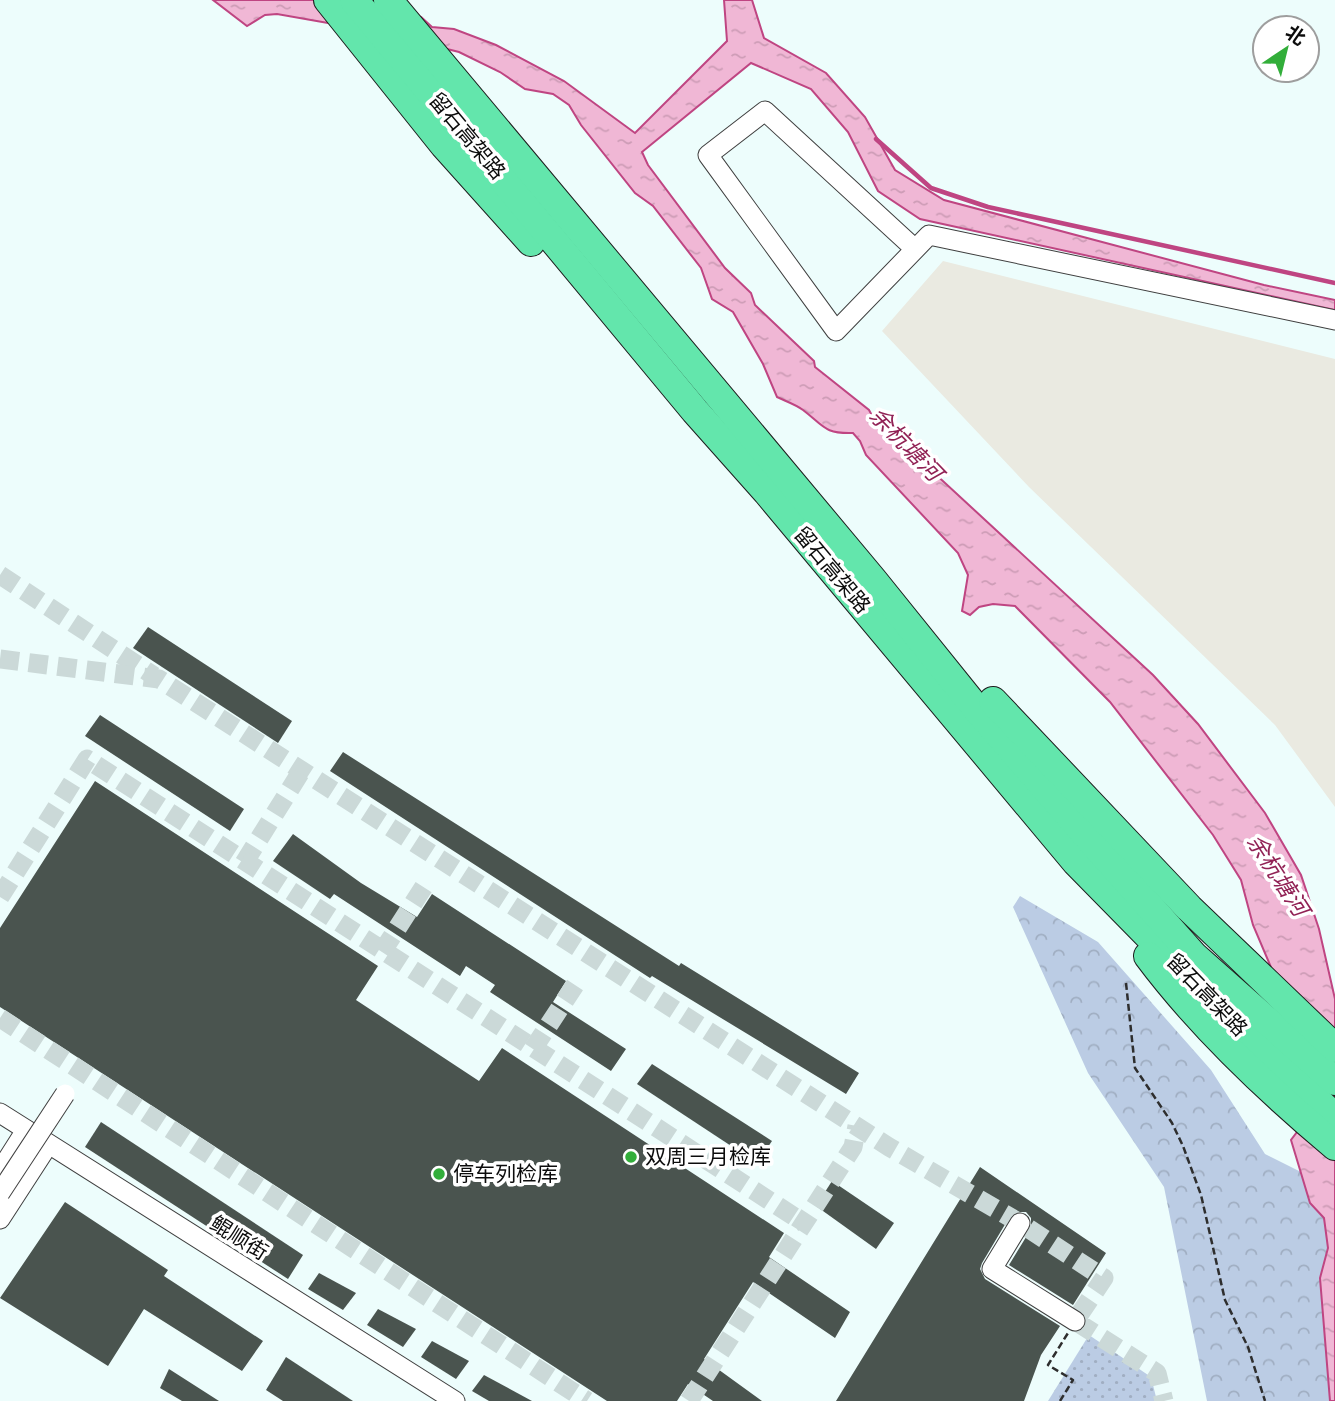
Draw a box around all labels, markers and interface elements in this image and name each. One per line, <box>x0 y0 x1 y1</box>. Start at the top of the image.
north arrow <box>1251 14 1321 84</box>
text: 北 <box>1281 17 1312 51</box>
street label: 留石高架路 <box>423 84 515 185</box>
water label: 余杭塘河 <box>863 398 954 490</box>
street label: 留石高架路 <box>788 518 880 619</box>
water label: 余杭塘河 <box>1240 826 1321 925</box>
street label: 留石高架路 <box>1161 945 1256 1042</box>
place label: 双周三月检库 <box>645 1139 771 1170</box>
marker: 双周三月检库 <box>623 1149 639 1165</box>
place label: 停车列检库 <box>453 1156 558 1187</box>
marker: 停车列检库 <box>431 1166 447 1182</box>
street label: 鲲顺街 <box>205 1206 275 1266</box>

